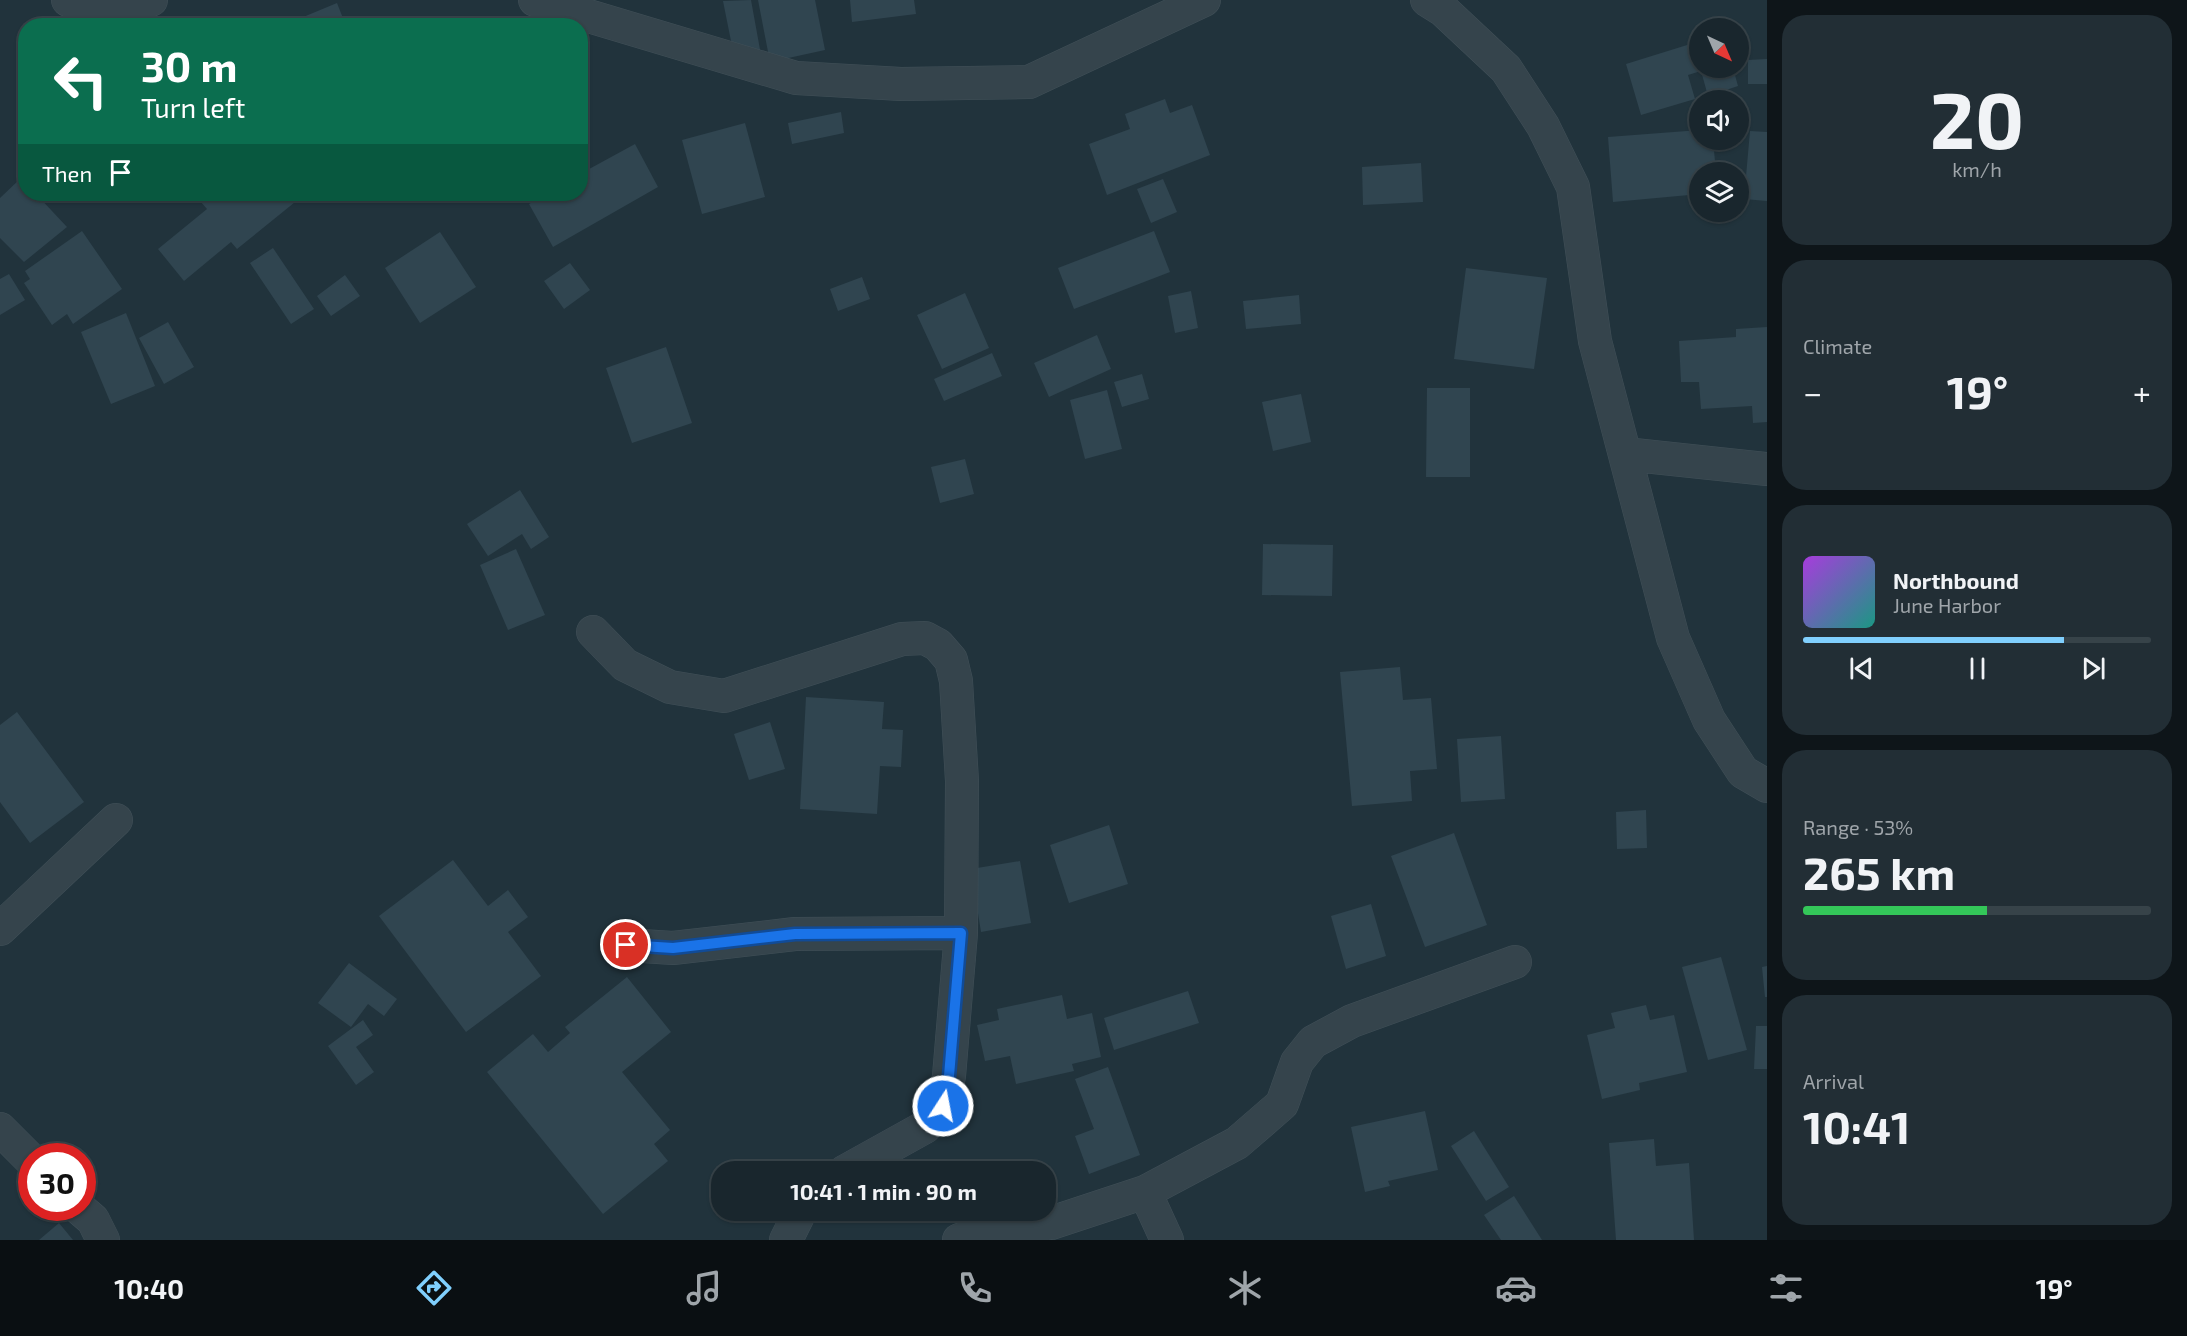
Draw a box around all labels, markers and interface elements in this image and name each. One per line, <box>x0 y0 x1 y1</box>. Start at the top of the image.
north arrow <box>1689 18 1749 78</box>
map controls <box>1689 18 1749 222</box>
text: 30 m <box>141 40 237 90</box>
icon: left <box>42 42 120 120</box>
text: 20 <box>1930 71 2024 165</box>
button: sound <box>1689 90 1749 150</box>
text: Turn left <box>141 91 245 123</box>
icon: arrive <box>104 156 137 189</box>
text: km/h <box>1952 157 2002 181</box>
text: Then <box>42 160 92 186</box>
button: layers <box>1689 162 1749 222</box>
text: Climate <box>1803 334 1872 358</box>
text: 19° <box>1947 364 2008 418</box>
text: − <box>1803 372 1822 412</box>
text: + <box>2133 372 2151 412</box>
text: Northbound <box>1893 567 2019 593</box>
text: June Harbor <box>1893 593 2001 617</box>
icon: previous <box>1845 652 1878 685</box>
icon: pause <box>1961 652 1994 685</box>
icon: next <box>2077 652 2110 685</box>
text: Range · 53% <box>1803 815 1913 839</box>
text: 265 km <box>1803 845 1955 899</box>
pin <box>600 919 651 970</box>
icon: arrive <box>609 928 642 961</box>
text: Arrival <box>1803 1069 1864 1093</box>
position arrow <box>911 1074 975 1138</box>
text: 10:41 <box>1803 1099 1911 1153</box>
speed limit sign: 30 <box>18 1143 96 1221</box>
text: 10:41 · 1 min · 90 m <box>790 1178 977 1204</box>
icon: directions <box>413 1267 455 1309</box>
icon: music <box>683 1267 725 1309</box>
icon: phone <box>954 1267 996 1309</box>
icon: climate <box>1224 1267 1266 1309</box>
icon: car <box>1495 1267 1537 1309</box>
icon: filters <box>1765 1267 1807 1309</box>
text: 10:40 <box>114 1272 184 1304</box>
text: 19° <box>2036 1272 2073 1304</box>

